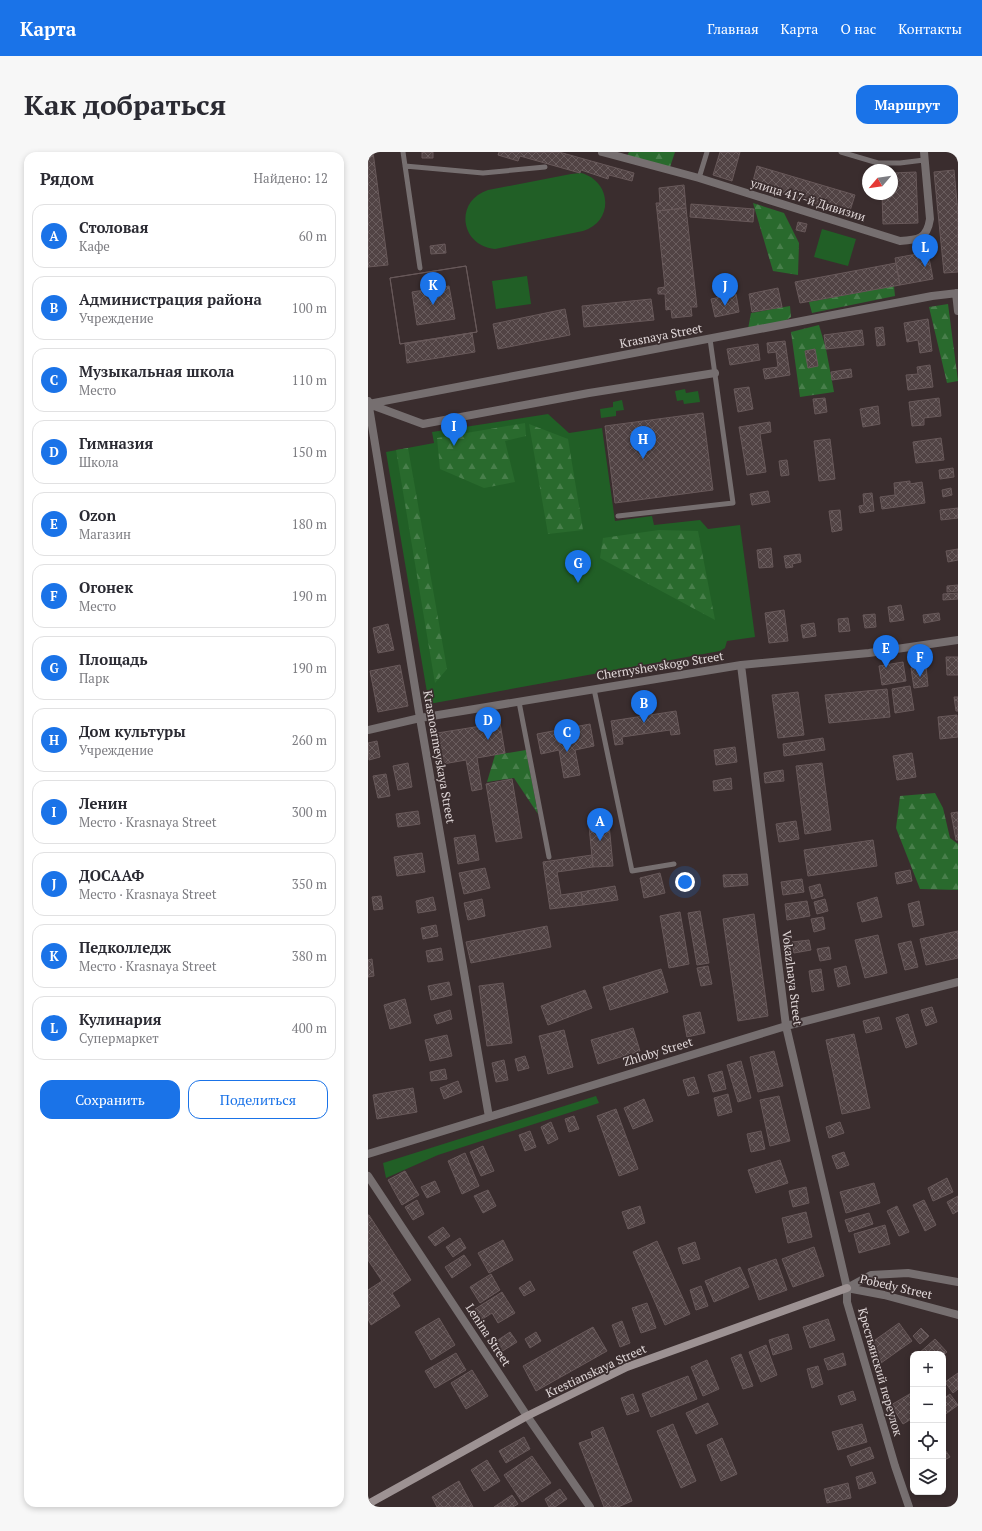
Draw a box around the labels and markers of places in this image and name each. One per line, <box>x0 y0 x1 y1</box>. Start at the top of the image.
pin: L <box>912 234 938 267</box>
pin: K <box>420 272 446 305</box>
pin: J <box>712 273 738 306</box>
pin: I <box>441 413 467 446</box>
pin: H <box>630 426 656 459</box>
pin: G <box>565 550 591 583</box>
pin: E <box>873 635 899 668</box>
pin: F <box>907 644 933 677</box>
pin: B <box>631 690 657 723</box>
pin: D <box>475 707 501 740</box>
pin: C <box>554 719 580 752</box>
pin: A <box>587 808 613 841</box>

